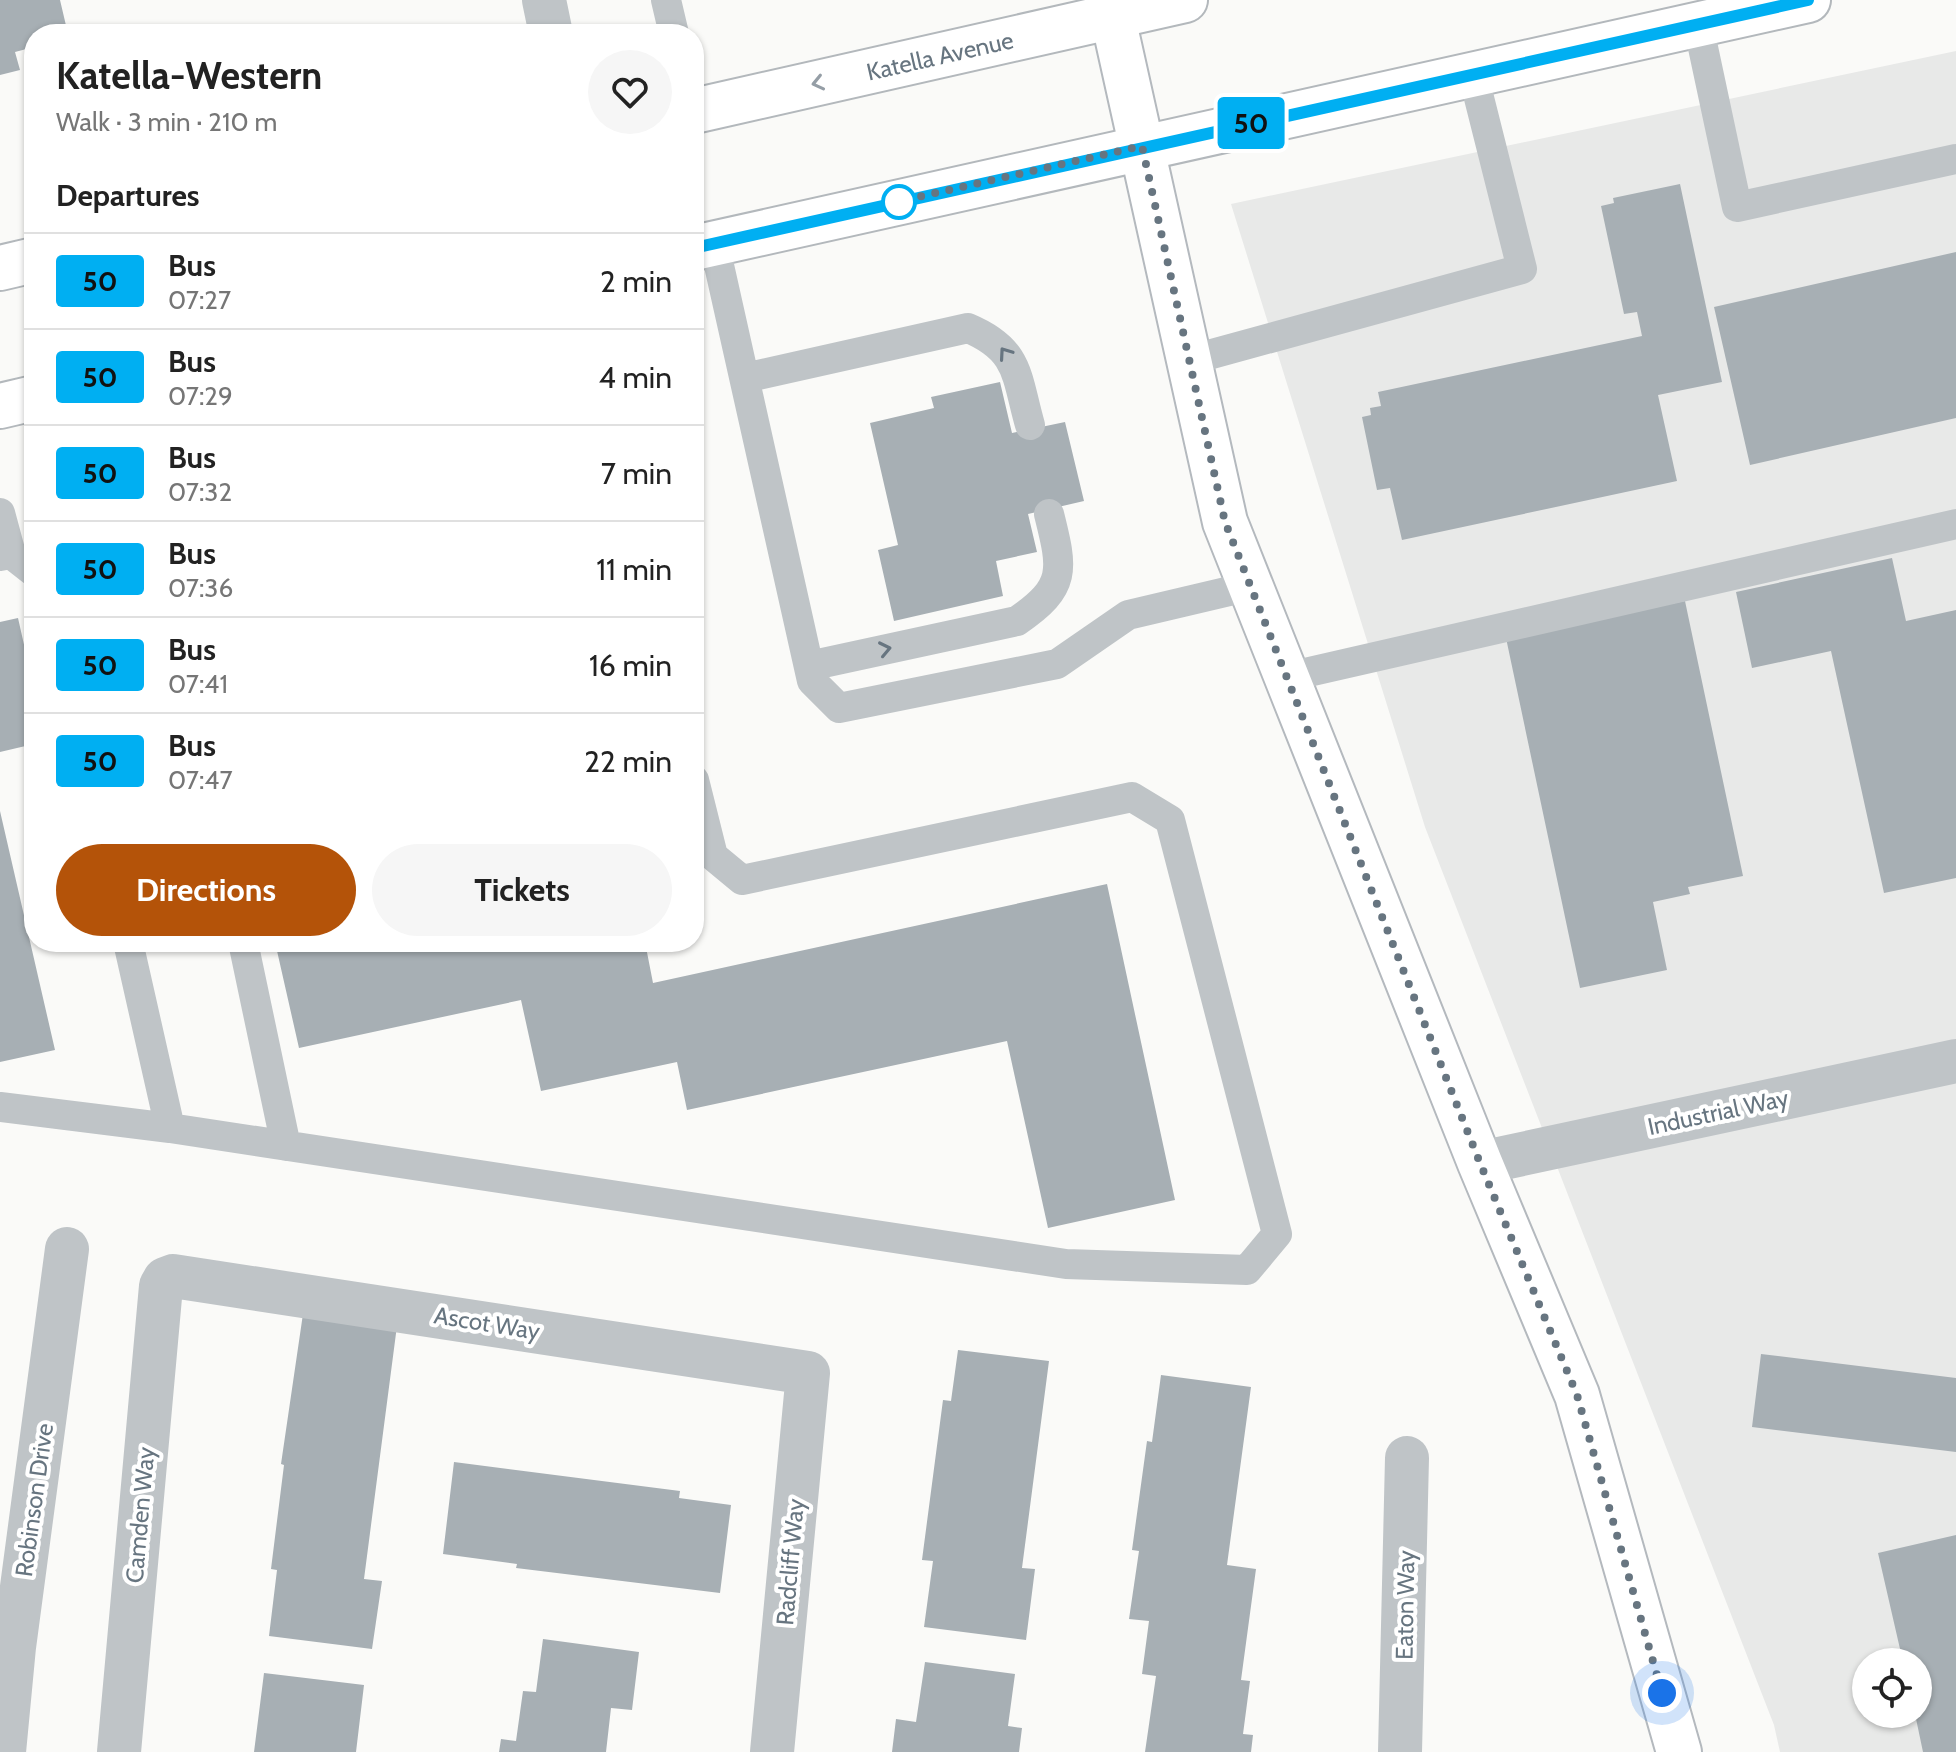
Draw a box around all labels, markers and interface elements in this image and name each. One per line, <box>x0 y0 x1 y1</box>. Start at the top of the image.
street label: Katella Avenue <box>864 25 1016 86</box>
button: heart <box>588 50 672 134</box>
text: Katella-Western <box>56 52 322 99</box>
one-way arrow <box>812 74 825 91</box>
line badge: 50 <box>1215 97 1287 149</box>
text: Walk · 3 min · 210 m <box>56 106 277 138</box>
text: 50 <box>1234 106 1268 140</box>
text: Departures <box>56 177 200 214</box>
unlabelled marker <box>882 185 916 219</box>
text: Bus <box>168 247 216 284</box>
text: 2 min <box>600 263 672 300</box>
text: 50 <box>83 264 117 298</box>
text: 07:27 <box>168 284 231 316</box>
text: Bus <box>168 343 216 380</box>
one-way arrow <box>1000 347 1015 361</box>
text: 4 min <box>598 359 672 396</box>
text: 50 <box>83 360 117 394</box>
text: 07:29 <box>168 380 233 412</box>
text: Bus <box>168 439 216 476</box>
text: 7 min <box>601 455 672 492</box>
text: 50 <box>83 456 117 490</box>
text: 07:32 <box>168 476 232 508</box>
text: Bus <box>168 535 216 572</box>
text: 11 min <box>596 551 672 588</box>
text: 50 <box>83 552 117 586</box>
text: 07:36 <box>168 572 233 604</box>
text: Bus <box>168 631 216 668</box>
one-way arrow <box>877 641 891 658</box>
text: 16 min <box>589 647 672 684</box>
text: 50 <box>83 648 117 682</box>
text: 07:41 <box>168 668 228 700</box>
text: Bus <box>168 727 216 764</box>
text: 22 min <box>584 743 672 780</box>
text: 50 <box>83 744 117 778</box>
text: 07:47 <box>168 764 232 796</box>
button: Directions <box>56 844 356 936</box>
button: Tickets <box>372 844 672 936</box>
street label: Industrial Way <box>1645 1083 1791 1141</box>
street label: Ascot Way <box>432 1300 542 1346</box>
street label: Robinson Drive <box>9 1421 59 1579</box>
street label: Camden Way <box>120 1446 160 1584</box>
street label: Radcliff Way <box>770 1497 810 1627</box>
street label: Eaton Way <box>1390 1550 1420 1660</box>
map controls <box>1852 1648 1932 1728</box>
button: locate <box>1852 1648 1932 1728</box>
your location <box>1642 1673 1682 1713</box>

